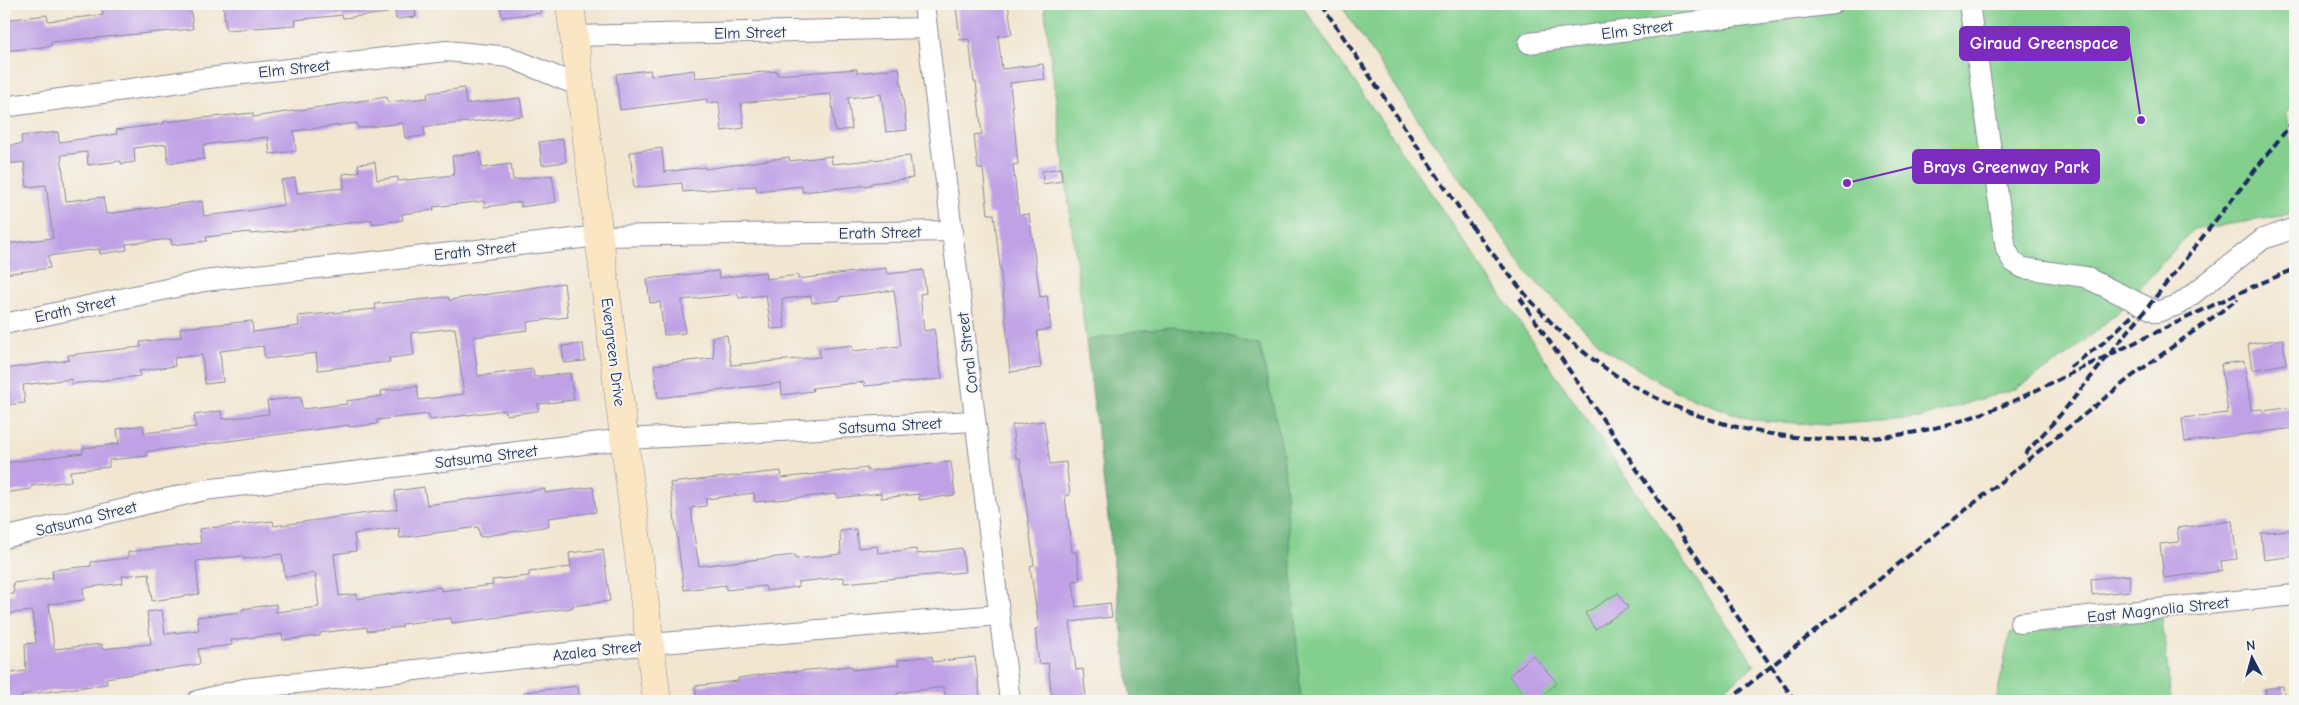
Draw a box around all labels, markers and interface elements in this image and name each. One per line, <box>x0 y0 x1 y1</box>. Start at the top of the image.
street label: Elm Street <box>1600 17 1674 43</box>
street label: Elm Street <box>714 23 786 43</box>
callout: Giraud Greenspace <box>1960 27 2129 60</box>
text: Giraud Greenspace <box>1970 33 2118 54</box>
street label: Elm Street <box>257 56 331 82</box>
callout: Brays Greenway Park <box>1913 150 2099 183</box>
text: Brays Greenway Park <box>1923 157 2089 178</box>
street label: Erath Street <box>839 223 922 243</box>
street label: Erath Street <box>433 238 517 264</box>
street label: Erath Street <box>33 292 118 326</box>
street label: Evergreen Drive <box>597 297 629 407</box>
street label: Coral Street <box>954 311 982 394</box>
street label: Satsuma Street <box>838 414 943 438</box>
street label: Satsuma Street <box>434 442 539 472</box>
street label: Satsuma Street <box>34 498 139 540</box>
street label: East Magnolia Street <box>2086 594 2230 626</box>
north arrow <box>2226 632 2276 682</box>
street label: Azalea Street <box>552 637 643 665</box>
text: N <box>2245 637 2256 654</box>

